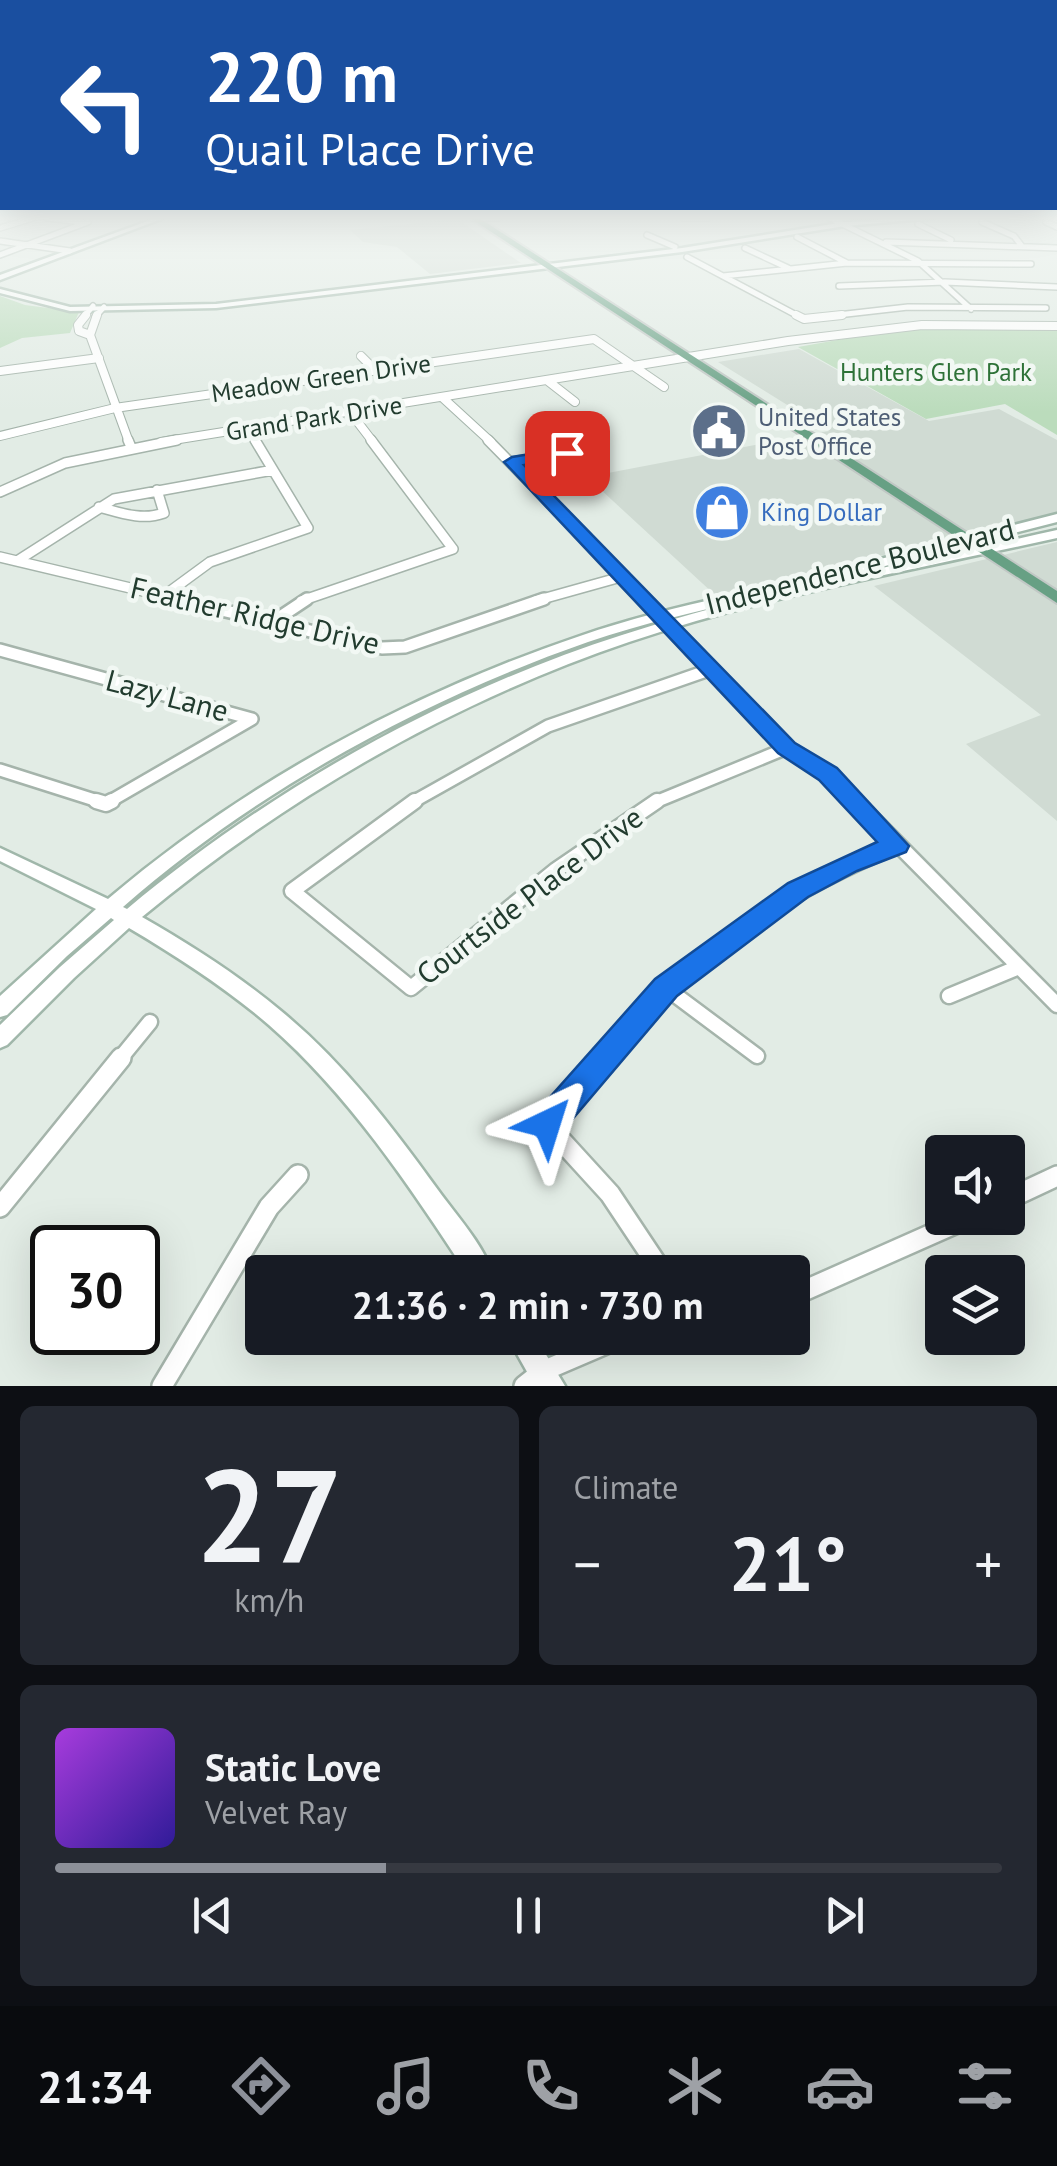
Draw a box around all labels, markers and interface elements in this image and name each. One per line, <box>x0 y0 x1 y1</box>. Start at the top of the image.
text: 220 m <box>205 31 398 121</box>
icon: left <box>40 40 170 170</box>
text: Quail Place Drive <box>205 119 535 177</box>
street label: Meadow Green Drive <box>209 347 433 409</box>
park label: Hunters Glen Park <box>840 356 1032 388</box>
street label: Grand Park Drive <box>224 388 404 448</box>
public building icon: United States Post Office <box>689 401 749 461</box>
place label: United States Post Office <box>758 401 901 462</box>
pin <box>525 411 610 496</box>
icon: arrive <box>540 426 595 481</box>
shop icon: King Dollar <box>692 482 752 542</box>
place label: King Dollar <box>761 496 882 528</box>
street label: Independence Boulevard <box>701 508 1018 623</box>
street label: Feather Ridge Drive <box>127 567 384 662</box>
street label: Lazy Lane <box>102 660 233 730</box>
street label: Courtside Place Drive <box>408 797 650 993</box>
position arrow <box>495 1072 599 1176</box>
map controls <box>925 1135 1025 1355</box>
button: sound <box>925 1135 1025 1235</box>
speed limit sign: 30 <box>30 1225 160 1355</box>
button: layers <box>925 1255 1025 1355</box>
text: 21:36 · 2 min · 730 m <box>352 1280 703 1329</box>
text: 27 <box>196 1430 343 1598</box>
text: Climate <box>574 1466 678 1508</box>
text: 21° <box>729 1515 847 1612</box>
text: − <box>574 1528 601 1599</box>
text: + <box>974 1528 1002 1599</box>
text: km/h <box>234 1579 304 1621</box>
text: Static Love <box>205 1742 381 1791</box>
text: Velvet Ray <box>205 1791 347 1833</box>
icon: previous <box>185 1888 240 1943</box>
icon: pause <box>501 1888 556 1943</box>
icon: next <box>817 1888 872 1943</box>
icon: directions <box>226 2051 296 2121</box>
icon: music <box>371 2051 441 2121</box>
icon: phone <box>516 2051 586 2121</box>
icon: climate <box>660 2051 730 2121</box>
icon: car <box>805 2051 875 2121</box>
icon: filters <box>950 2051 1020 2121</box>
text: 21:34 <box>37 2057 152 2115</box>

